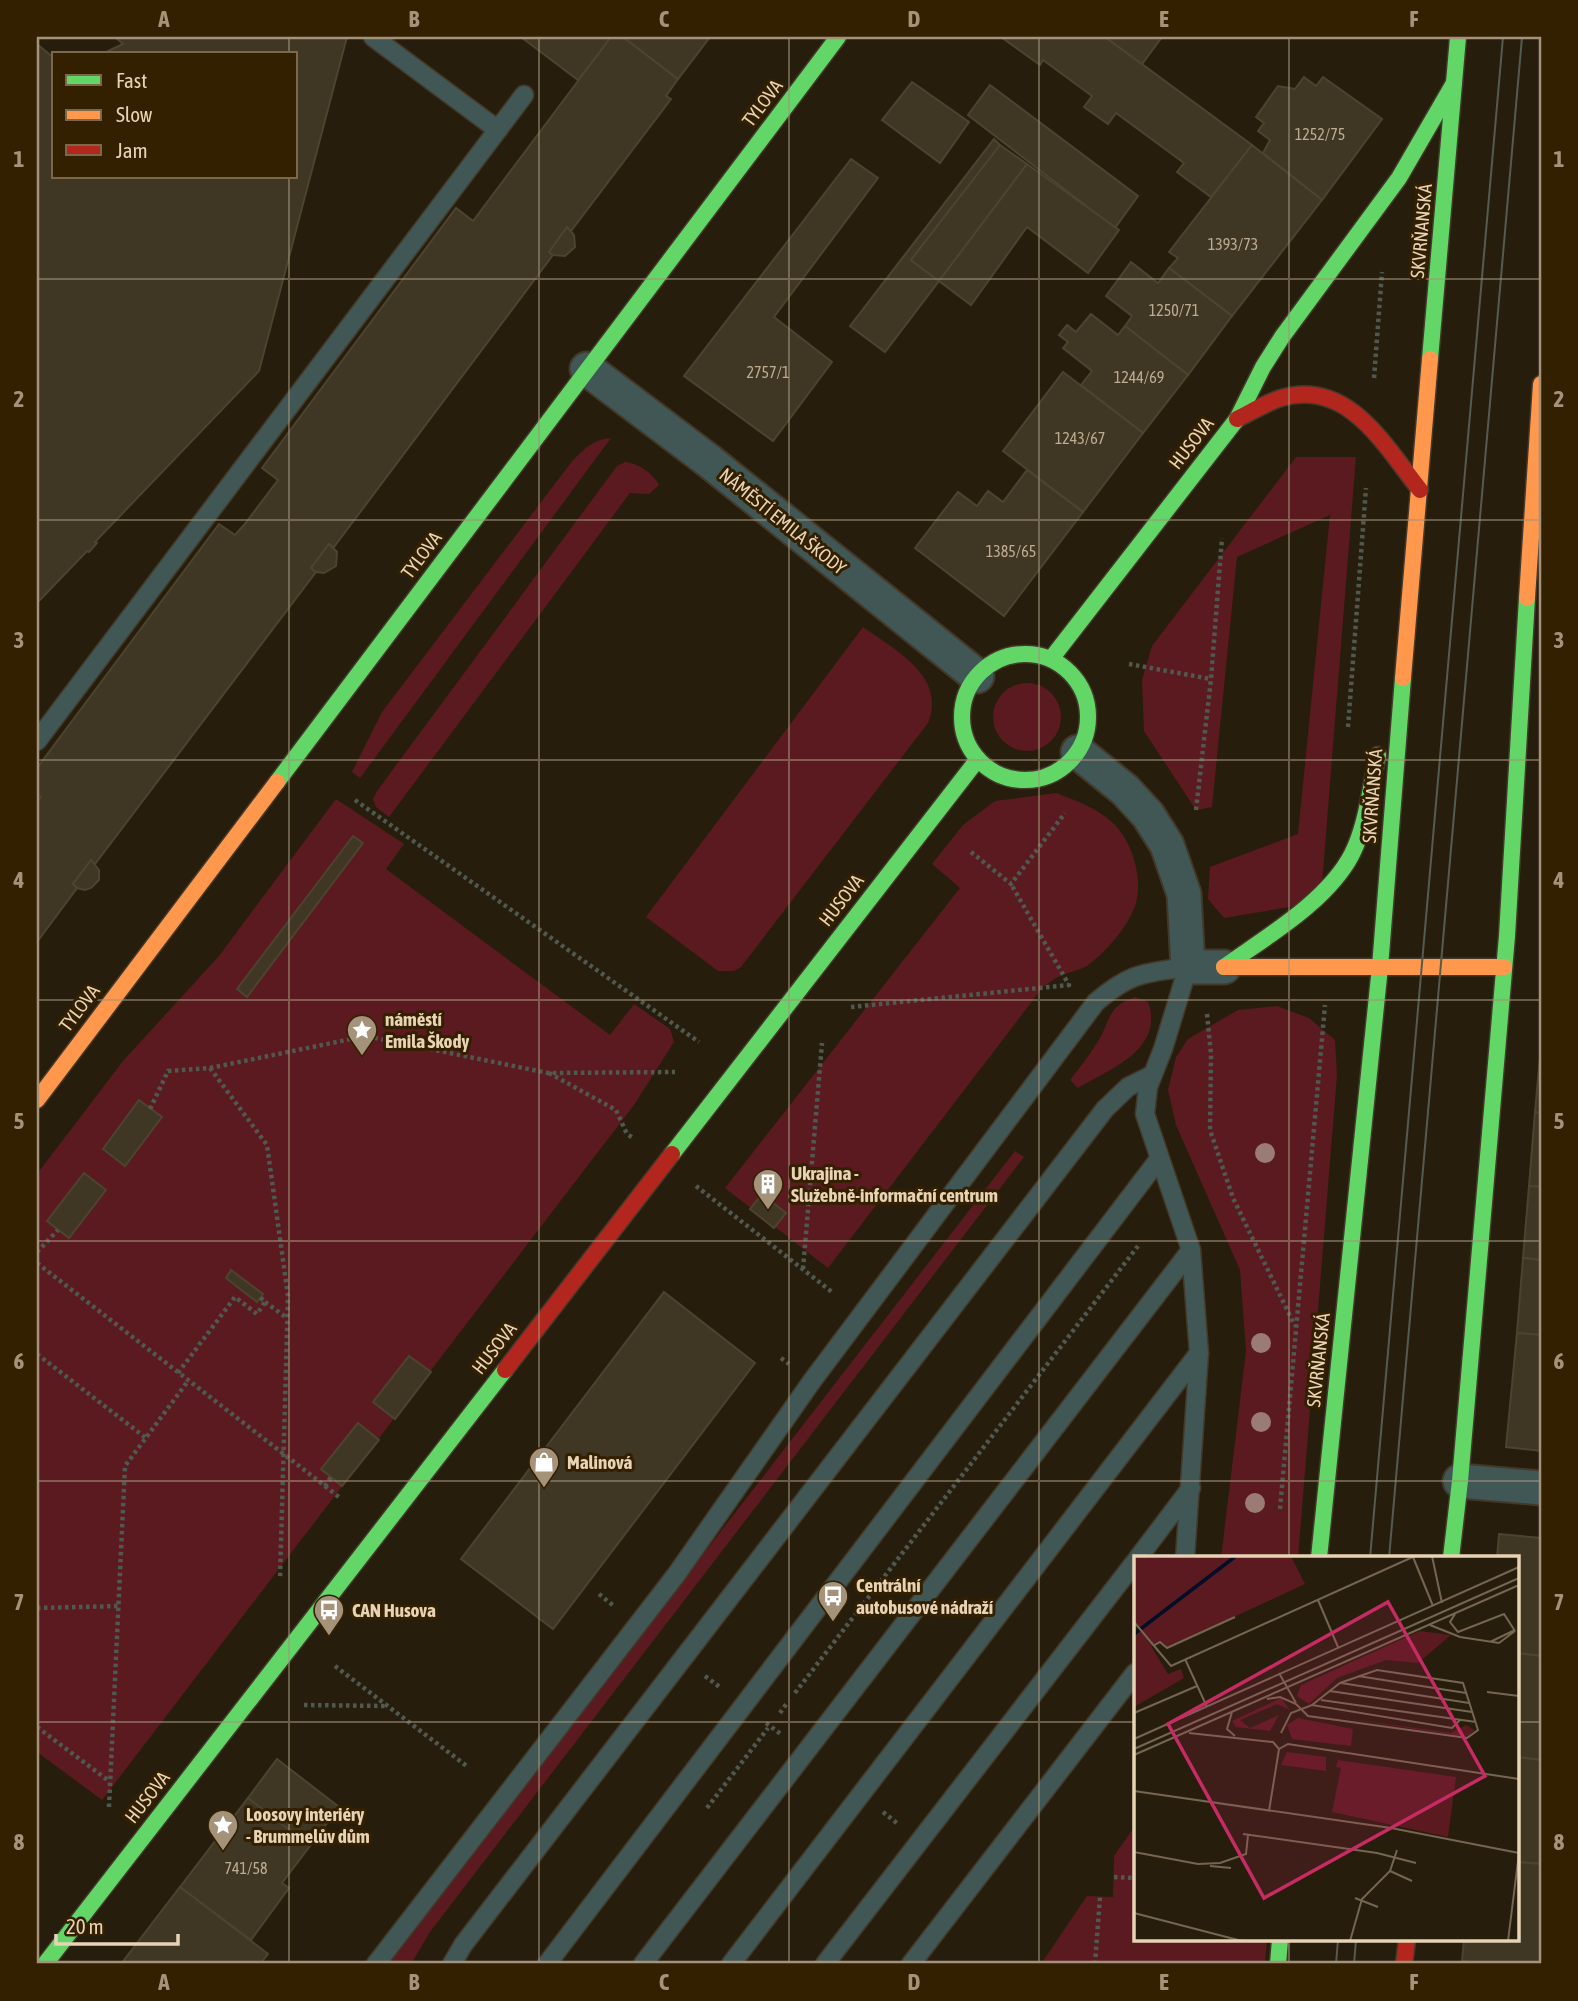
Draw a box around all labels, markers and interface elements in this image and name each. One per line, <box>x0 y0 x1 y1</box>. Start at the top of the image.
text: A <box>157 6 170 32</box>
text: B <box>409 6 420 32</box>
text: C <box>659 6 670 32</box>
text: D <box>908 6 921 32</box>
text: E <box>1159 6 1169 32</box>
text: F <box>1409 6 1419 32</box>
legend <box>52 52 298 178</box>
text: Fast <box>116 68 147 92</box>
street label: TYLOVA <box>737 75 787 131</box>
text: Slow <box>116 102 153 126</box>
house number: 1252/75 <box>1295 125 1345 143</box>
text: Jam <box>116 138 148 162</box>
text: 1 <box>14 146 25 172</box>
text: 1 <box>1554 146 1565 172</box>
street label: SKVRŇANSKÁ <box>1406 182 1436 279</box>
house number: 1393/73 <box>1208 235 1258 253</box>
house number: 1250/71 <box>1149 301 1199 319</box>
house number: 2757/1 <box>746 363 790 381</box>
house number: 1244/69 <box>1114 368 1164 386</box>
text: 2 <box>14 386 24 412</box>
text: 2 <box>1554 386 1564 412</box>
street label: HUSOVA <box>1164 412 1218 473</box>
house number: 1243/67 <box>1055 429 1105 447</box>
street label: NÁMĚSTÍ EMILA ŠKODY <box>715 463 851 579</box>
street label: TYLOVA <box>396 527 446 583</box>
house number: 1385/65 <box>986 542 1036 560</box>
text: 3 <box>14 627 24 653</box>
text: 3 <box>1554 627 1564 653</box>
street label: SKVRŇANSKÁ <box>1358 747 1386 844</box>
text: 4 <box>13 867 25 893</box>
text: 4 <box>1553 867 1565 893</box>
street label: HUSOVA <box>814 869 868 930</box>
street label: TYLOVA <box>54 980 104 1036</box>
place label: náměstí Emila Škody <box>385 1008 470 1052</box>
place icon: náměstí Emila Škody <box>345 1013 379 1057</box>
text: 5 <box>14 1108 25 1134</box>
text: 5 <box>1554 1108 1565 1134</box>
place label: Ukrajina - Služebně-informační centrum <box>791 1162 998 1206</box>
building icon: Ukrajina - Služebně-informační centrum <box>751 1167 785 1211</box>
street label: SKVRŇANSKÁ <box>1302 1311 1334 1408</box>
street label: HUSOVA <box>467 1317 521 1378</box>
text: 6 <box>14 1348 25 1374</box>
text: 6 <box>1554 1348 1565 1374</box>
shop icon: Malinová <box>527 1445 561 1489</box>
place label: Malinová <box>567 1451 633 1473</box>
inset map <box>1134 1556 1518 1941</box>
place label: Centrální autobusové nádraží <box>856 1574 994 1618</box>
bus stop icon: Centrální autobusové nádraží <box>816 1579 850 1623</box>
text: 7 <box>14 1589 24 1615</box>
text: 7 <box>1554 1589 1564 1615</box>
bus stop icon: CAN Husova <box>312 1593 346 1637</box>
place label: CAN Husova <box>352 1599 436 1621</box>
street label: HUSOVA <box>120 1766 174 1827</box>
place label: Loosovy interiéry - Brummelův dům <box>246 1803 370 1847</box>
place icon: Loosovy interiéry - Brummelův dům <box>206 1808 240 1852</box>
text: 8 <box>14 1829 25 1855</box>
text: 8 <box>1554 1829 1565 1855</box>
house number: 741/58 <box>224 1859 268 1877</box>
scale bar <box>56 1903 178 1947</box>
text: 20 m <box>66 1914 104 1938</box>
text: A <box>157 1969 170 1995</box>
text: B <box>409 1969 420 1995</box>
text: C <box>659 1969 670 1995</box>
text: D <box>908 1969 921 1995</box>
text: E <box>1159 1969 1169 1995</box>
text: F <box>1409 1969 1419 1995</box>

